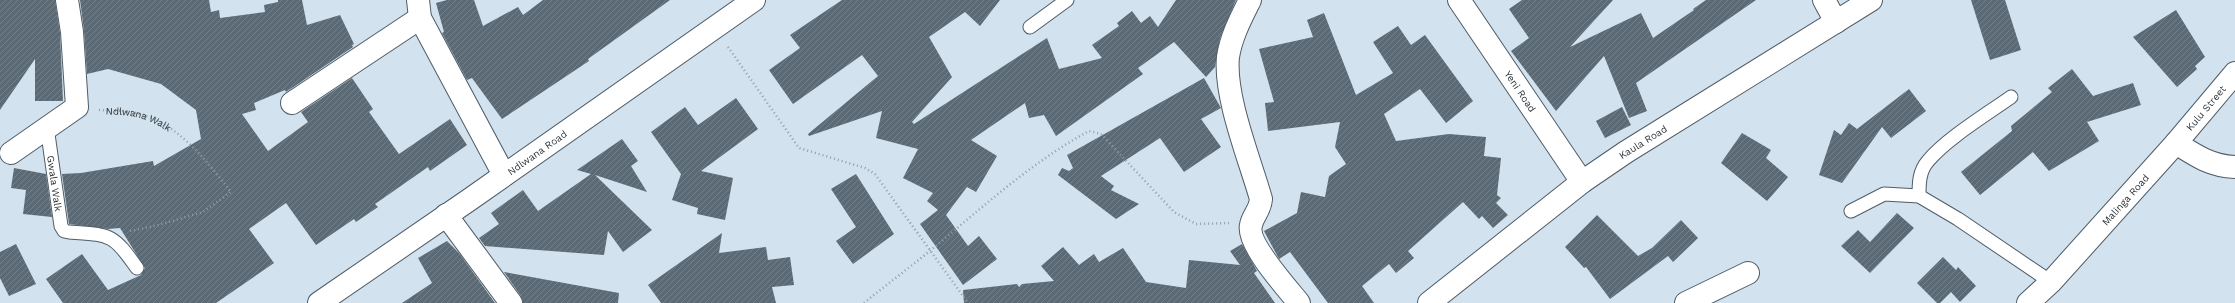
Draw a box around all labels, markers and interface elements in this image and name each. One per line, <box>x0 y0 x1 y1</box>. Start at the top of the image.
street label: Yeni Road <box>1503 68 1538 114</box>
street label: Kulu Street <box>2184 83 2228 133</box>
street label: Ndlwana Walk <box>105 105 174 133</box>
street label: Kaula Road <box>1617 123 1669 161</box>
street label: Ndlwana Road <box>505 128 569 177</box>
street label: Gwala Walk <box>46 155 64 212</box>
street label: Malinga Road <box>2099 172 2151 227</box>

